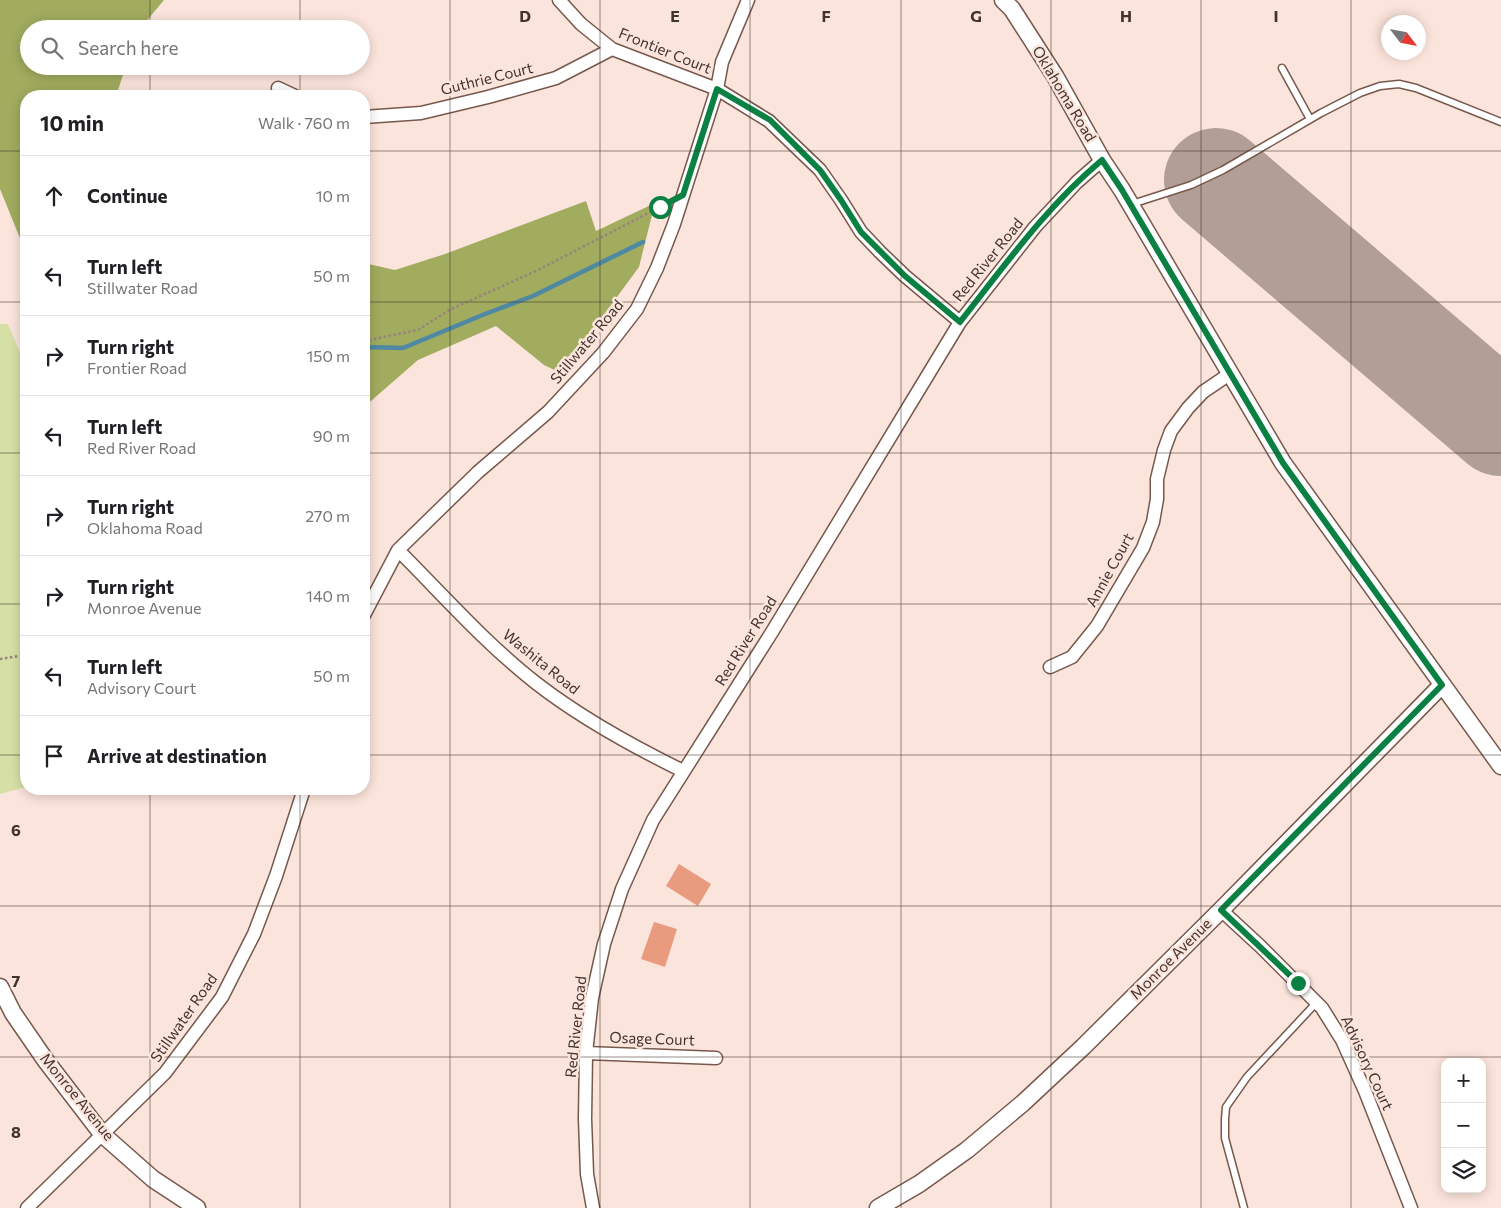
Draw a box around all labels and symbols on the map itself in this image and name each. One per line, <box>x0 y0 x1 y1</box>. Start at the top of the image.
text: D <box>519 6 531 25</box>
text: E <box>670 6 680 25</box>
text: F <box>821 6 831 25</box>
text: G <box>970 6 982 25</box>
text: H <box>1120 6 1132 25</box>
text: I <box>1273 6 1279 25</box>
north arrow <box>1381 15 1426 60</box>
street label: Frontier Court <box>616 23 714 77</box>
street label: Oklahoma Road <box>1029 42 1100 145</box>
street label: Guthrie Court <box>439 58 535 98</box>
route start <box>649 196 672 219</box>
street label: Red River Road <box>948 214 1026 305</box>
street label: Stillwater Road <box>546 296 626 387</box>
street label: Annie Court <box>1081 529 1137 610</box>
street label: Red River Road <box>710 592 780 689</box>
street label: Washita Road <box>500 625 584 698</box>
text: 6 <box>11 820 21 839</box>
street label: Monroe Avenue <box>1126 914 1215 1003</box>
street label: Stillwater Road <box>146 970 220 1065</box>
text: 7 <box>12 971 21 990</box>
route end <box>1287 972 1310 995</box>
street label: Red River Road <box>561 975 589 1079</box>
street label: Advisory Court <box>1338 1012 1398 1113</box>
street label: Osage Court <box>609 1028 695 1048</box>
street label: Monroe Avenue <box>37 1049 119 1144</box>
text: 8 <box>11 1122 21 1141</box>

